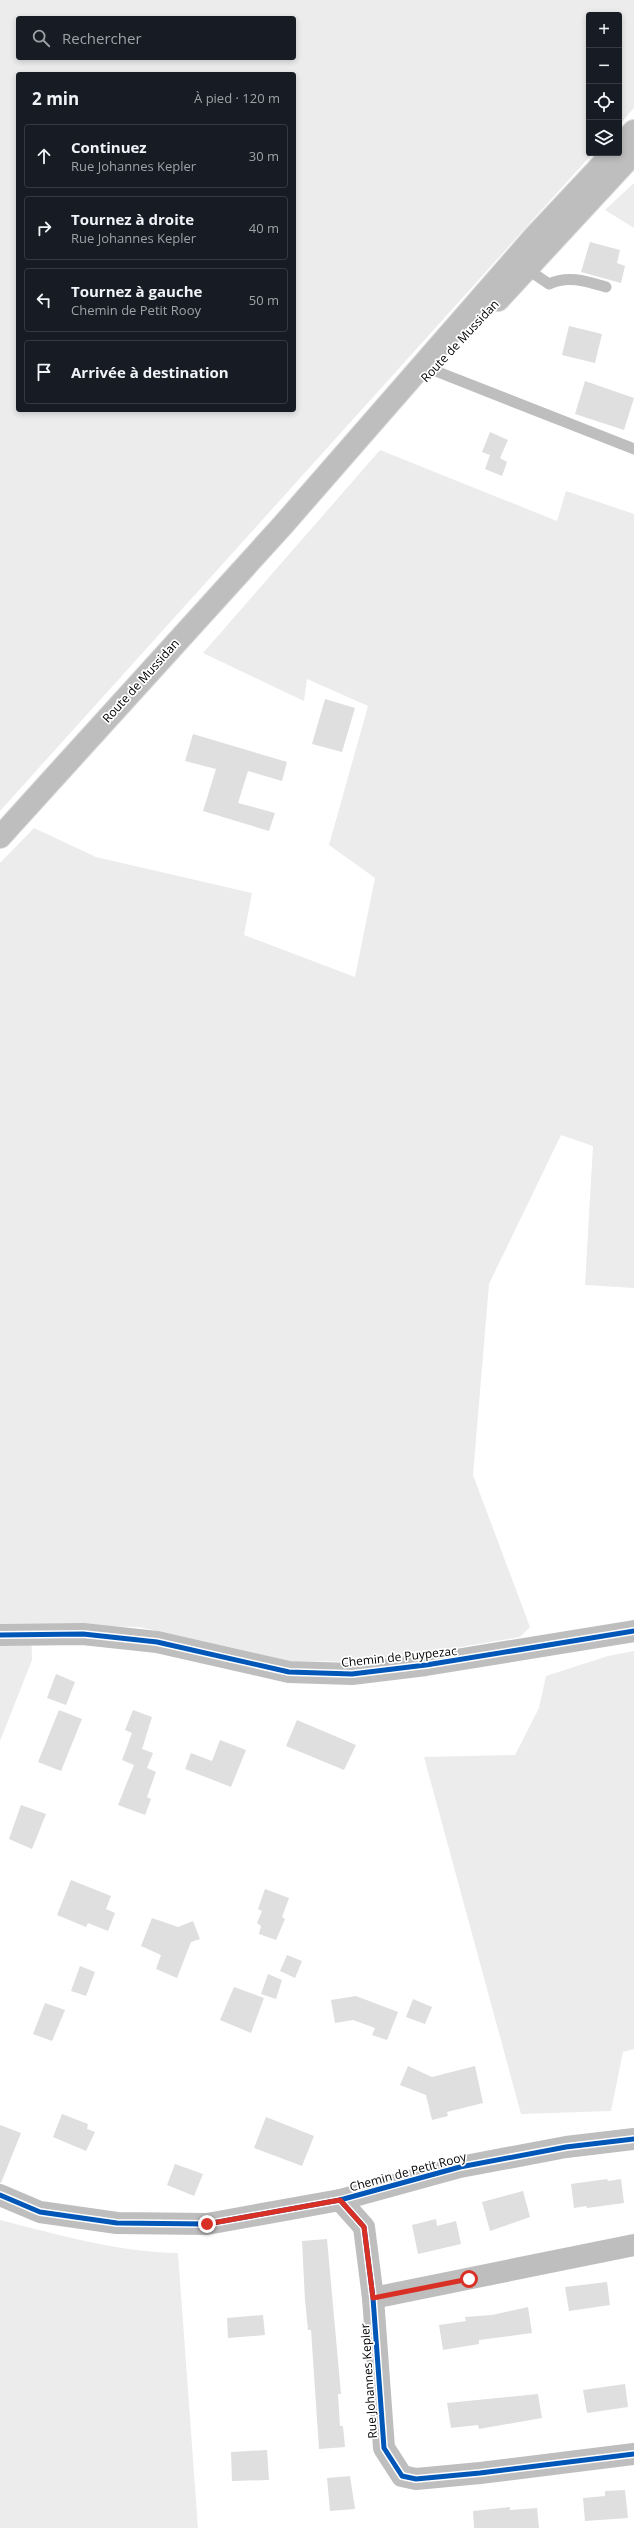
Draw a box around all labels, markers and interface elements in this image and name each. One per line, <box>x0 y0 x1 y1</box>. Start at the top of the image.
map controls <box>586 12 622 156</box>
button: + <box>586 12 622 48</box>
search box <box>16 16 296 60</box>
icon: search <box>30 27 52 49</box>
text: Rechercher <box>62 28 142 48</box>
button: − <box>586 48 622 84</box>
button: locate <box>586 84 622 120</box>
text: 2 min <box>32 87 79 110</box>
text: À pied · 120 m <box>194 89 280 107</box>
button: layers <box>586 120 622 156</box>
text: Continuez <box>71 137 147 157</box>
icon: ahead <box>33 145 55 167</box>
text: 30 m <box>249 147 279 165</box>
text: Rue Johannes Kepler <box>71 157 196 175</box>
text: Tournez à droite <box>71 209 194 229</box>
icon: right <box>33 217 55 239</box>
text: 40 m <box>249 219 279 237</box>
text: Rue Johannes Kepler <box>71 229 196 247</box>
text: Tournez à gauche <box>71 281 202 301</box>
icon: left <box>33 289 55 311</box>
text: 50 m <box>249 291 279 309</box>
street label: Route de Mussidan <box>417 296 502 386</box>
text: Chemin de Petit Rooy <box>71 301 201 319</box>
icon: arrive <box>33 361 55 383</box>
text: Arrivée à destination <box>71 362 229 382</box>
street label: Route de Mussidan <box>98 635 183 726</box>
street label: Chemin de Puypezac <box>340 1642 458 1671</box>
street label: Chemin de Petit Rooy <box>348 2148 469 2195</box>
route end <box>198 2215 216 2233</box>
route start <box>460 2270 478 2288</box>
street label: Rue Johannes Kepler <box>356 2323 381 2439</box>

